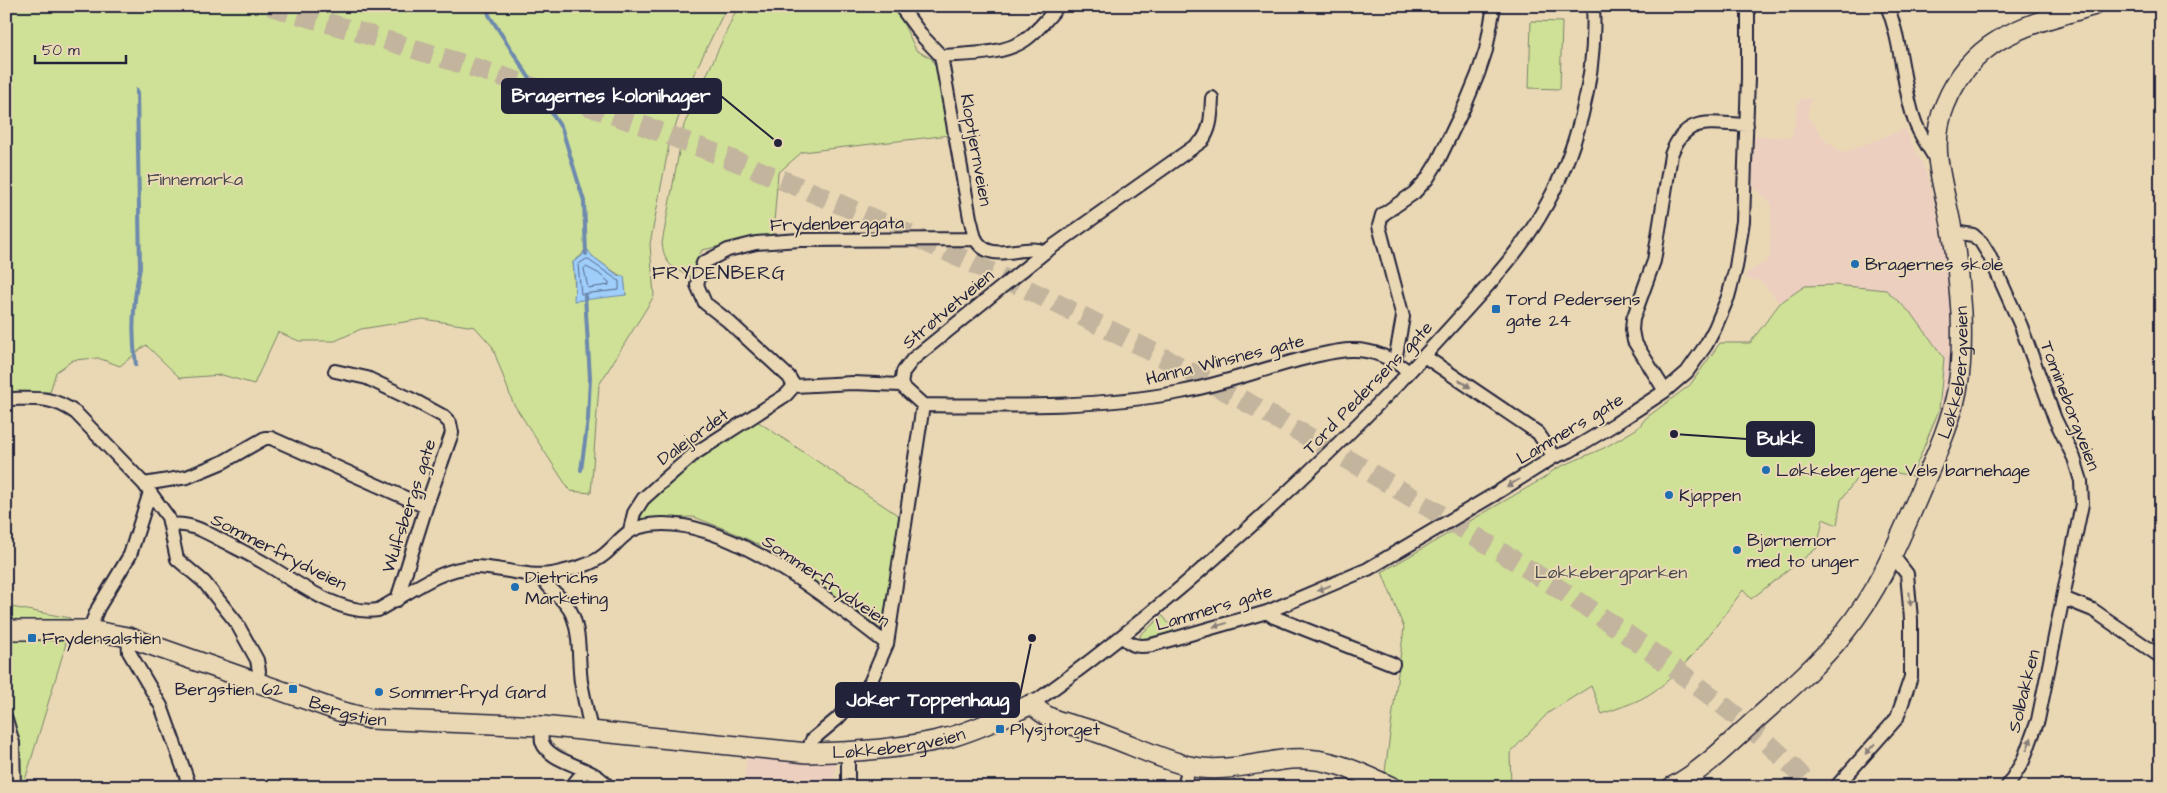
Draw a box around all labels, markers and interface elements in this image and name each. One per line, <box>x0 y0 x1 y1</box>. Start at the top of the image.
scale bar <box>35 32 126 64</box>
text: 50 m <box>42 40 80 61</box>
callout: Bragernes kolonihager <box>502 79 721 113</box>
text: Bragernes kolonihager <box>511 83 711 111</box>
street label: Kloptjernveien <box>954 92 998 208</box>
park label: Finnemarka <box>147 167 243 192</box>
street label: Frydenberggata <box>770 210 904 239</box>
place label: Bragernes skole <box>1865 252 2004 278</box>
marker: Bragernes skole <box>1849 258 1861 270</box>
district label: FRYDENBERG <box>652 260 786 287</box>
street label: Strøtvetveien <box>897 263 999 355</box>
place label: Tord Pedersens gate 24 <box>1506 287 1641 334</box>
marker: Tord Pedersens gate 24 <box>1490 303 1502 315</box>
street label: Løkkebergveien <box>1931 305 1975 442</box>
street label: Tord Pedersens gate <box>1297 315 1439 461</box>
street label: Hanna Winsnes gate <box>1143 328 1307 393</box>
street label: Tomineborgveien <box>2033 338 2106 475</box>
one-way arrow <box>1458 379 1472 388</box>
street label: Lammers gate <box>1512 387 1629 472</box>
street label: Dalejordet <box>652 402 734 471</box>
callout: Bukk <box>1747 422 1814 456</box>
text: Bukk <box>1757 426 1804 453</box>
street label: Wulfsbergs gate <box>376 436 443 576</box>
place label: Løkkebergene Vels barnehage <box>1776 458 2031 484</box>
marker: Løkkebergene Vels barnehage <box>1760 464 1772 476</box>
one-way arrow <box>1506 479 1519 488</box>
place label: Kjappen <box>1679 483 1741 508</box>
marker: Kjappen <box>1663 489 1675 501</box>
street label: Sommerfrydveien <box>206 507 351 598</box>
place label: Bjørnemor med to unger <box>1747 528 1859 575</box>
street label: Sommerfrydveien <box>756 529 895 634</box>
marker: Bjørnemor med to unger <box>1731 544 1743 556</box>
park label: Løkkebergparken <box>1535 560 1687 586</box>
place label: Dietrichs Marketing <box>525 565 608 612</box>
street label: Lammers gate <box>1152 578 1276 639</box>
marker: Dietrichs Marketing <box>509 581 521 593</box>
one-way arrow <box>1317 584 1331 592</box>
one-way arrow <box>1906 591 1914 607</box>
one-way arrow <box>1213 622 1228 630</box>
place label: Frydensalstien <box>42 626 161 652</box>
marker: Frydensalstien <box>26 632 38 644</box>
street label: Solbakken <box>2002 647 2046 735</box>
place label: Bergstien 62 <box>175 677 284 703</box>
place label: Sommerfryd Gård <box>389 680 546 706</box>
marker: Bergstien 62 <box>287 683 299 695</box>
callout: Joker Toppenhaug <box>836 683 1019 717</box>
marker: Sommerfryd Gård <box>373 686 385 698</box>
text: Joker Toppenhaug <box>846 687 1010 715</box>
street label: Bergstien <box>306 689 387 732</box>
place label: Plysjtorget <box>1010 717 1101 743</box>
street label: Løkkebergveien <box>832 721 968 765</box>
marker: Plysjtorget <box>994 723 1006 735</box>
one-way arrow <box>2026 737 2034 751</box>
one-way arrow <box>1864 742 1876 754</box>

